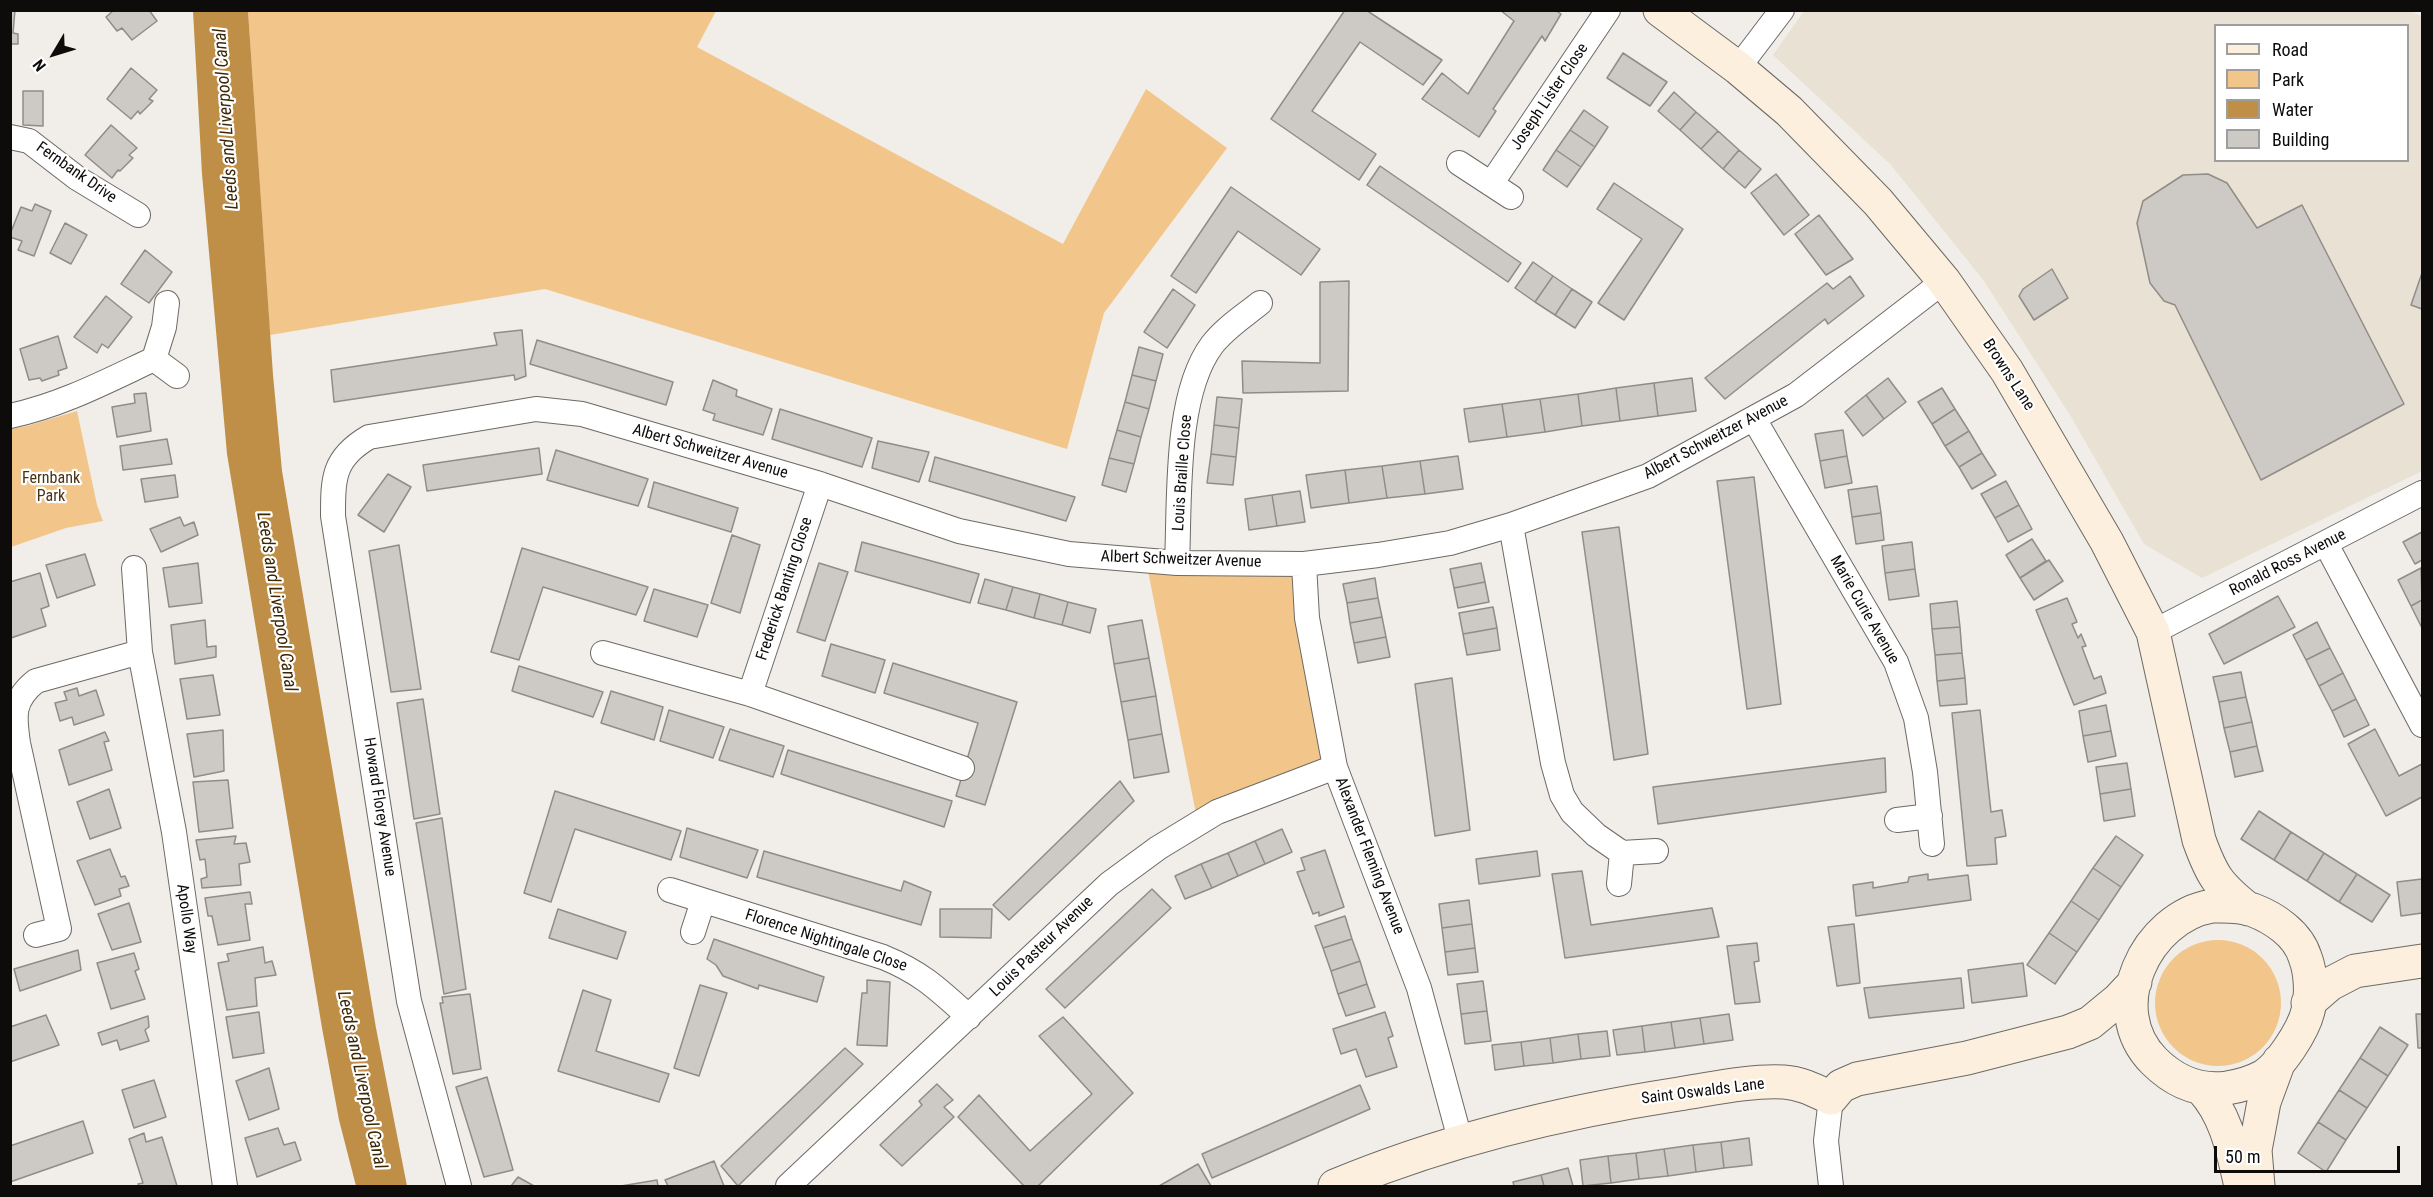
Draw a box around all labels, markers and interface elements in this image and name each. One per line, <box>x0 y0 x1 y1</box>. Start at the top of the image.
north arrow <box>24 24 84 84</box>
legend <box>2214 24 2409 162</box>
water label: Leeds and Liverpool Canal <box>210 28 244 210</box>
text: Road <box>2272 39 2308 60</box>
street label: Joseph Lister Close <box>1507 40 1593 154</box>
text: N <box>29 56 50 75</box>
text: Park <box>2272 69 2304 90</box>
text: Water <box>2272 99 2313 120</box>
text: Building <box>2272 129 2329 150</box>
street label: Fernbank Drive <box>32 138 120 208</box>
street label: Browns Lane <box>1978 336 2038 414</box>
street label: Albert Schweitzer Avenue <box>1641 392 1791 484</box>
street label: Louis Braille Close <box>1169 414 1197 532</box>
street label: Albert Schweitzer Avenue <box>630 421 790 483</box>
park label: Fernbank Park <box>22 469 80 507</box>
water label: Leeds and Liverpool Canal <box>251 511 301 693</box>
street label: Frederick Banting Close <box>753 515 817 663</box>
street label: Ronald Ross Avenue <box>2227 525 2349 601</box>
street label: Albert Schweitzer Avenue <box>1100 548 1262 572</box>
street label: Marie Curie Avenue <box>1825 552 1903 668</box>
street label: Howard Florey Avenue <box>359 736 399 878</box>
street label: Alexander Fleming Avenue <box>1330 775 1408 937</box>
street label: Apollo Way <box>172 883 200 955</box>
street label: Louis Pasteur Avenue <box>986 893 1098 1001</box>
street label: Florence Nightingale Close <box>743 906 909 976</box>
water label: Leeds and Liverpool Canal <box>332 989 390 1171</box>
street label: Saint Oswalds Lane <box>1640 1075 1766 1109</box>
scale bar <box>2217 1134 2403 1172</box>
text: 50 m <box>2225 1146 2260 1167</box>

